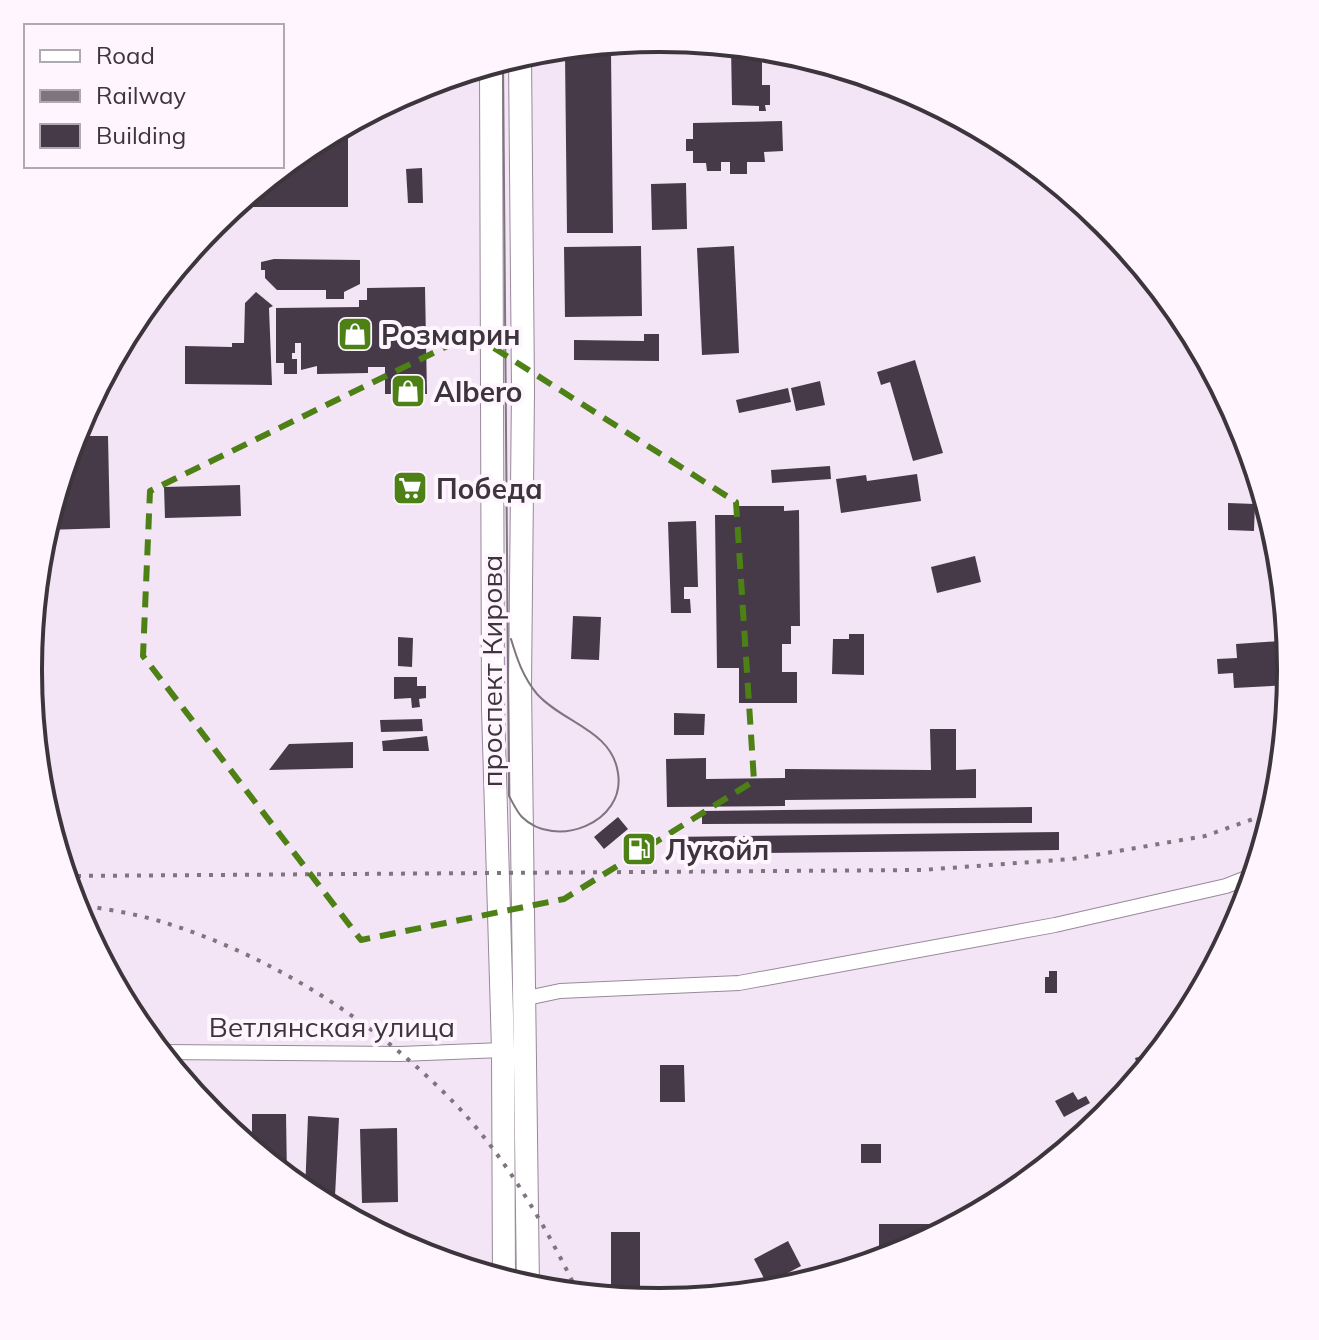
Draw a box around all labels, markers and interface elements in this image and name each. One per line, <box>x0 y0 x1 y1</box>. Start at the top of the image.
legend <box>24 24 284 168</box>
text: Road <box>96 40 155 70</box>
text: Railway <box>96 80 186 110</box>
text: Building <box>96 120 186 150</box>
shop icon: Розмарин <box>336 315 374 353</box>
place label: Розмарин <box>381 317 521 352</box>
shop icon: Albero <box>389 372 427 410</box>
place label: Albero <box>434 374 522 409</box>
supermarket icon: Победа <box>391 469 429 507</box>
place label: Победа <box>436 471 543 506</box>
street label: проспект Кирова <box>474 555 509 787</box>
fuel station icon: Лукойл <box>620 830 658 868</box>
place label: Лукойл <box>665 832 769 867</box>
street label: Ветлянская улица <box>209 1009 455 1044</box>

